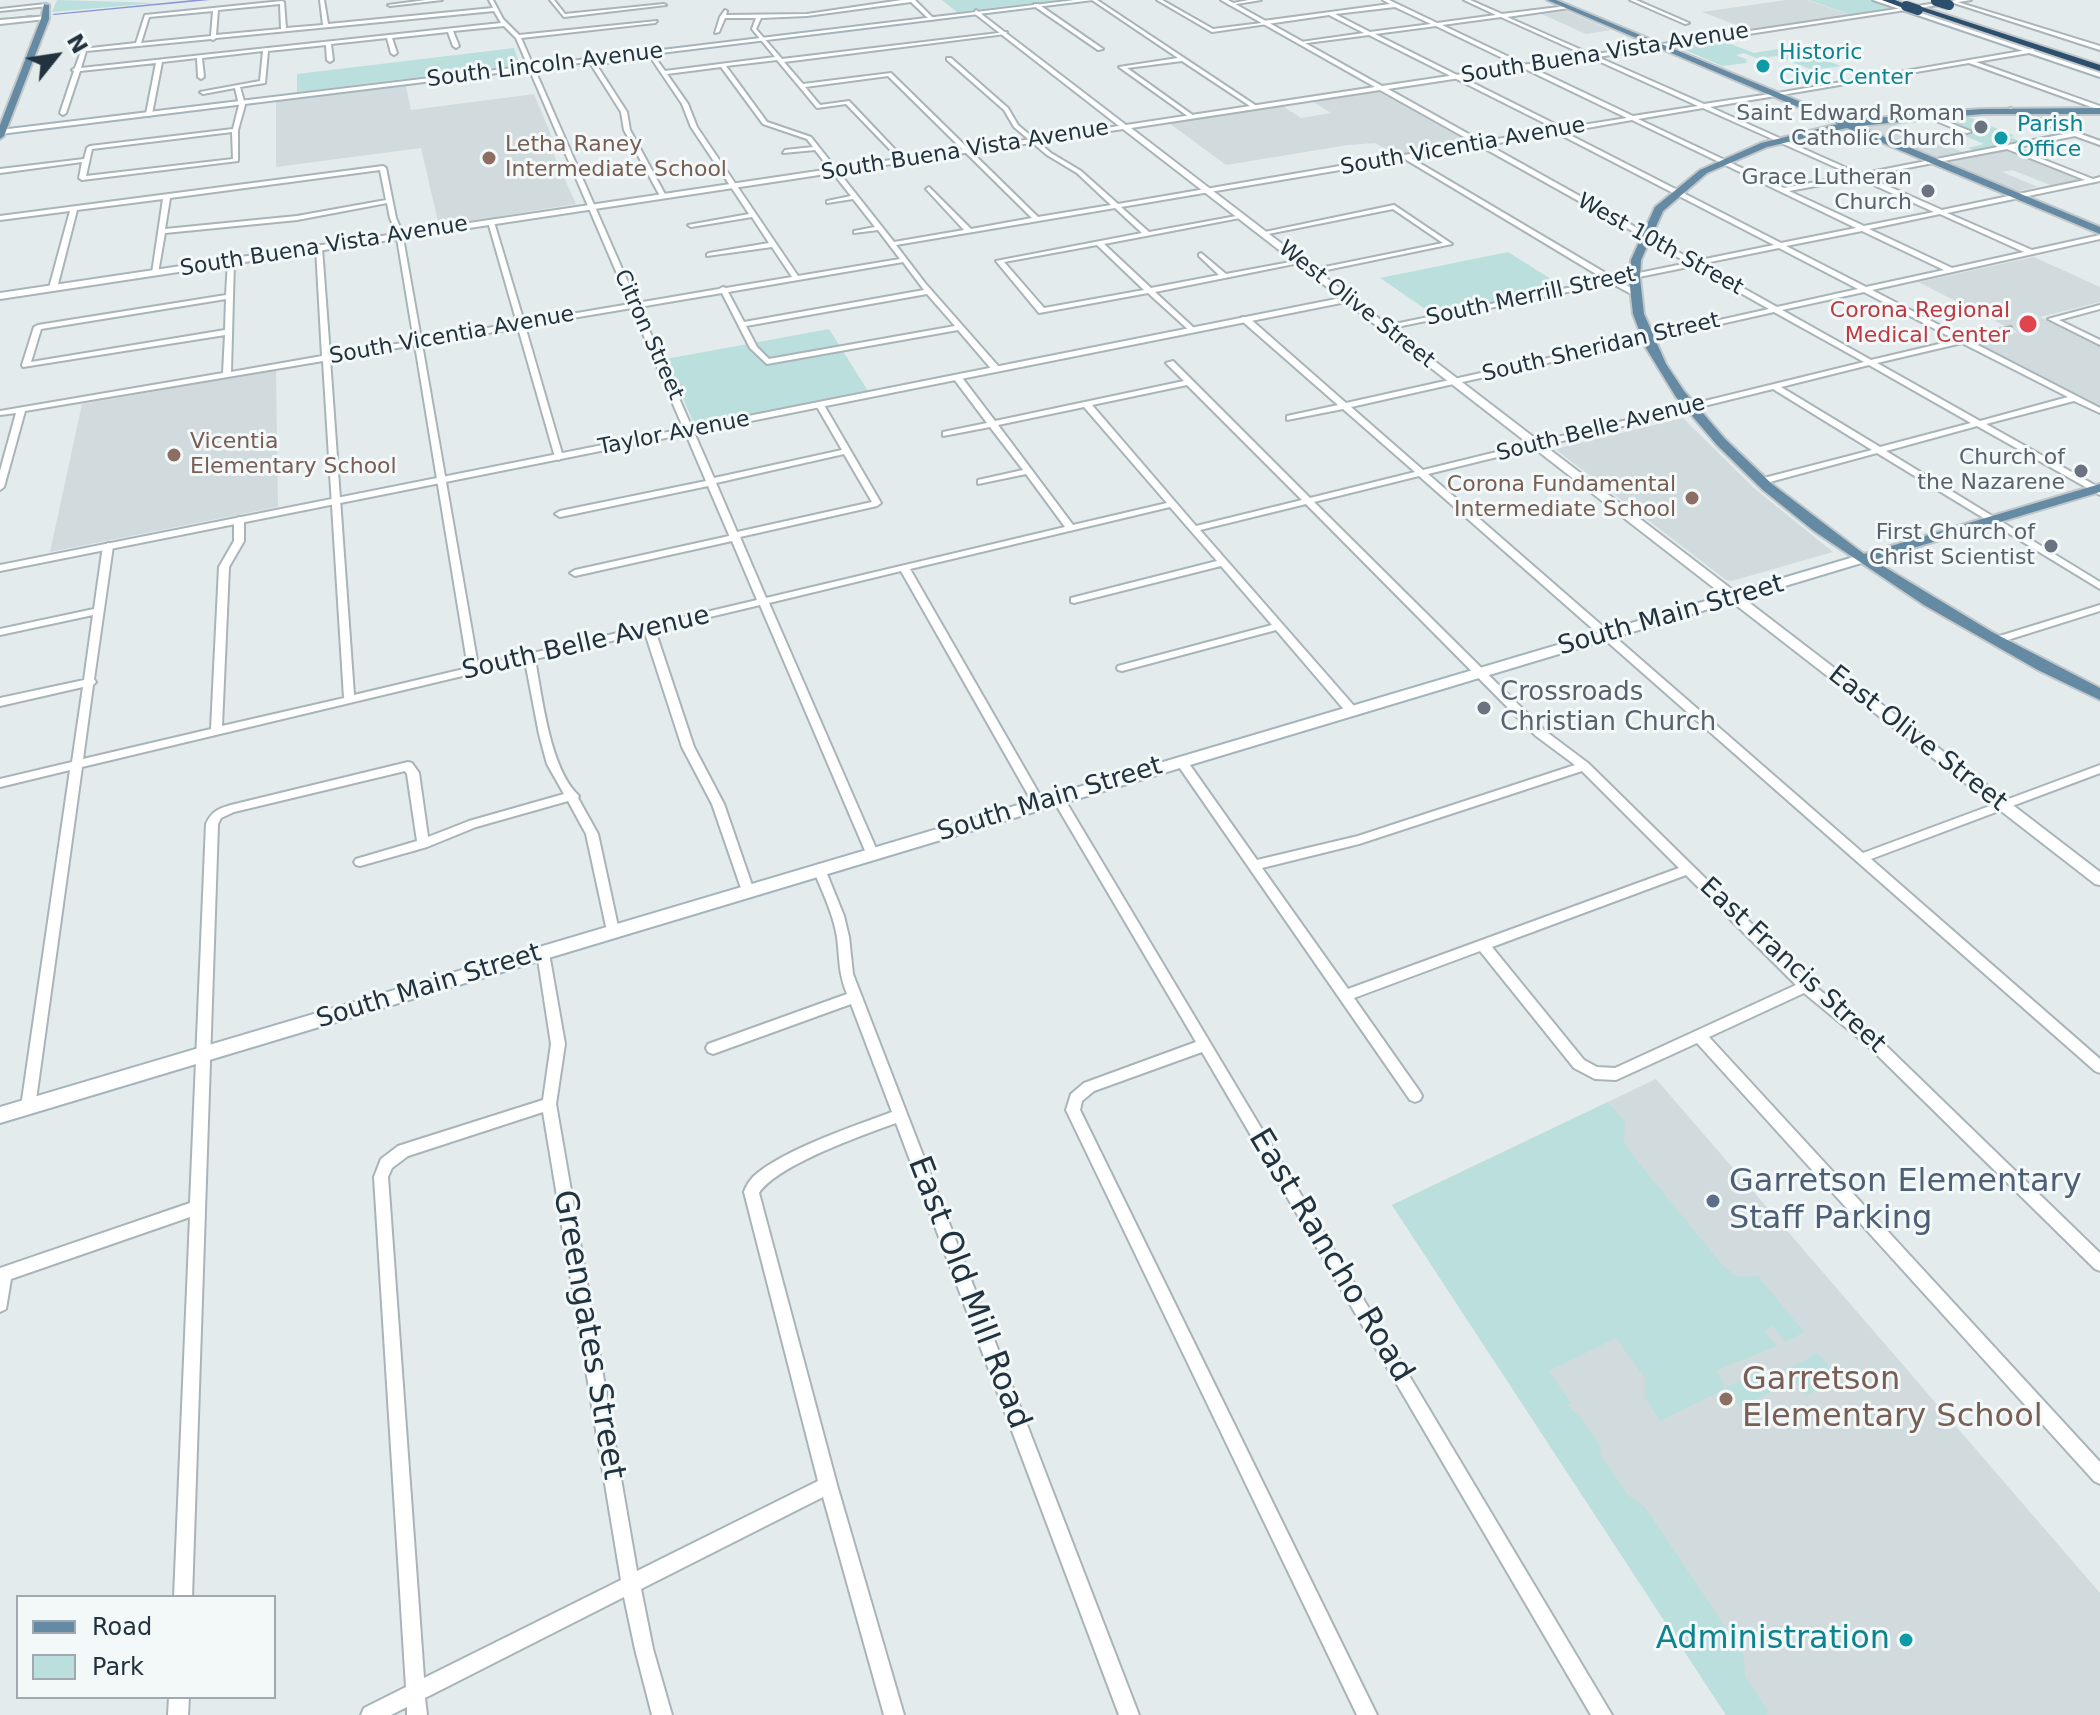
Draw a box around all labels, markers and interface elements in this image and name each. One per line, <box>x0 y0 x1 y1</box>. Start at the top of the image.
north arrow <box>16 16 96 96</box>
street label: South Buena Vista Avenue <box>1459 18 1751 90</box>
text: N <box>62 30 93 58</box>
street label: South Lincoln Avenue <box>425 38 665 94</box>
place label: Historic Civic Center <box>1779 40 1913 92</box>
marker: Historic Civic Center <box>1754 57 1772 75</box>
place label: Saint Edward Roman Catholic Church <box>1736 101 1965 152</box>
street label: South Vicentia Avenue <box>1339 112 1587 182</box>
place label: Parish Office <box>2017 112 2083 164</box>
street label: South Buena Vista Avenue <box>819 115 1111 187</box>
marker: Saint Edward Roman Catholic Church <box>1972 118 1990 136</box>
marker: Parish Office <box>1992 129 2010 147</box>
place label: Letha Raney Intermediate School <box>505 132 727 184</box>
marker: Letha Raney Intermediate School <box>480 149 498 167</box>
place label: Grace Lutheran Church <box>1741 165 1912 216</box>
marker: Grace Lutheran Church <box>1919 182 1937 200</box>
street label: West 10th Street <box>1572 188 1748 302</box>
street label: South Buena Vista Avenue <box>178 211 470 283</box>
street label: West Olive Street <box>1273 236 1439 374</box>
street label: South Merrill Street <box>1424 262 1638 332</box>
street label: Citron Street <box>607 266 689 404</box>
place label: Corona Regional Medical Center <box>1830 298 2010 350</box>
street label: South Vicentia Avenue <box>328 301 576 371</box>
street label: South Sheridan Street <box>1480 308 1722 388</box>
marker: Corona Regional Medical Center <box>2017 313 2039 335</box>
street label: South Belle Avenue <box>1494 390 1708 468</box>
street label: Taylor Avenue <box>596 406 752 462</box>
place label: Vicentia Elementary School <box>190 429 397 480</box>
place label: Church of the Nazarene <box>1917 445 2065 496</box>
marker: Vicentia Elementary School <box>165 446 183 464</box>
marker: Church of the Nazarene <box>2072 462 2090 480</box>
place label: Corona Fundamental Intermediate School <box>1447 472 1676 524</box>
marker: Corona Fundamental Intermediate School <box>1683 489 1701 507</box>
place label: First Church of Christ Scientist <box>1869 520 2035 572</box>
marker: First Church of Christ Scientist <box>2042 537 2060 555</box>
street label: South Main Street <box>1555 569 1787 663</box>
street label: South Belle Avenue <box>459 600 713 688</box>
street label: East Olive Street <box>1822 660 2012 818</box>
place label: Crossroads Christian Church <box>1500 677 1716 738</box>
marker: Crossroads Christian Church <box>1475 699 1493 717</box>
street label: South Main Street <box>934 751 1166 849</box>
street label: East Francis Street <box>1693 872 1891 1060</box>
street label: South Main Street <box>313 938 545 1036</box>
street label: East Rancho Road <box>1239 1122 1421 1390</box>
street label: East Old Mill Road <box>898 1151 1038 1435</box>
place label: Garretson Elementary Staff Parking <box>1729 1164 2082 1239</box>
street label: Greengates Street <box>544 1187 632 1483</box>
marker: Garretson Elementary Staff Parking <box>1704 1192 1722 1210</box>
place label: Garretson Elementary School <box>1742 1362 2043 1437</box>
marker: Garretson Elementary School <box>1717 1390 1735 1408</box>
legend <box>16 1595 276 1699</box>
text: Road <box>92 1613 152 1641</box>
place label: Administration <box>1656 1621 1890 1659</box>
marker: Administration <box>1897 1631 1915 1649</box>
text: Park <box>92 1653 144 1681</box>

